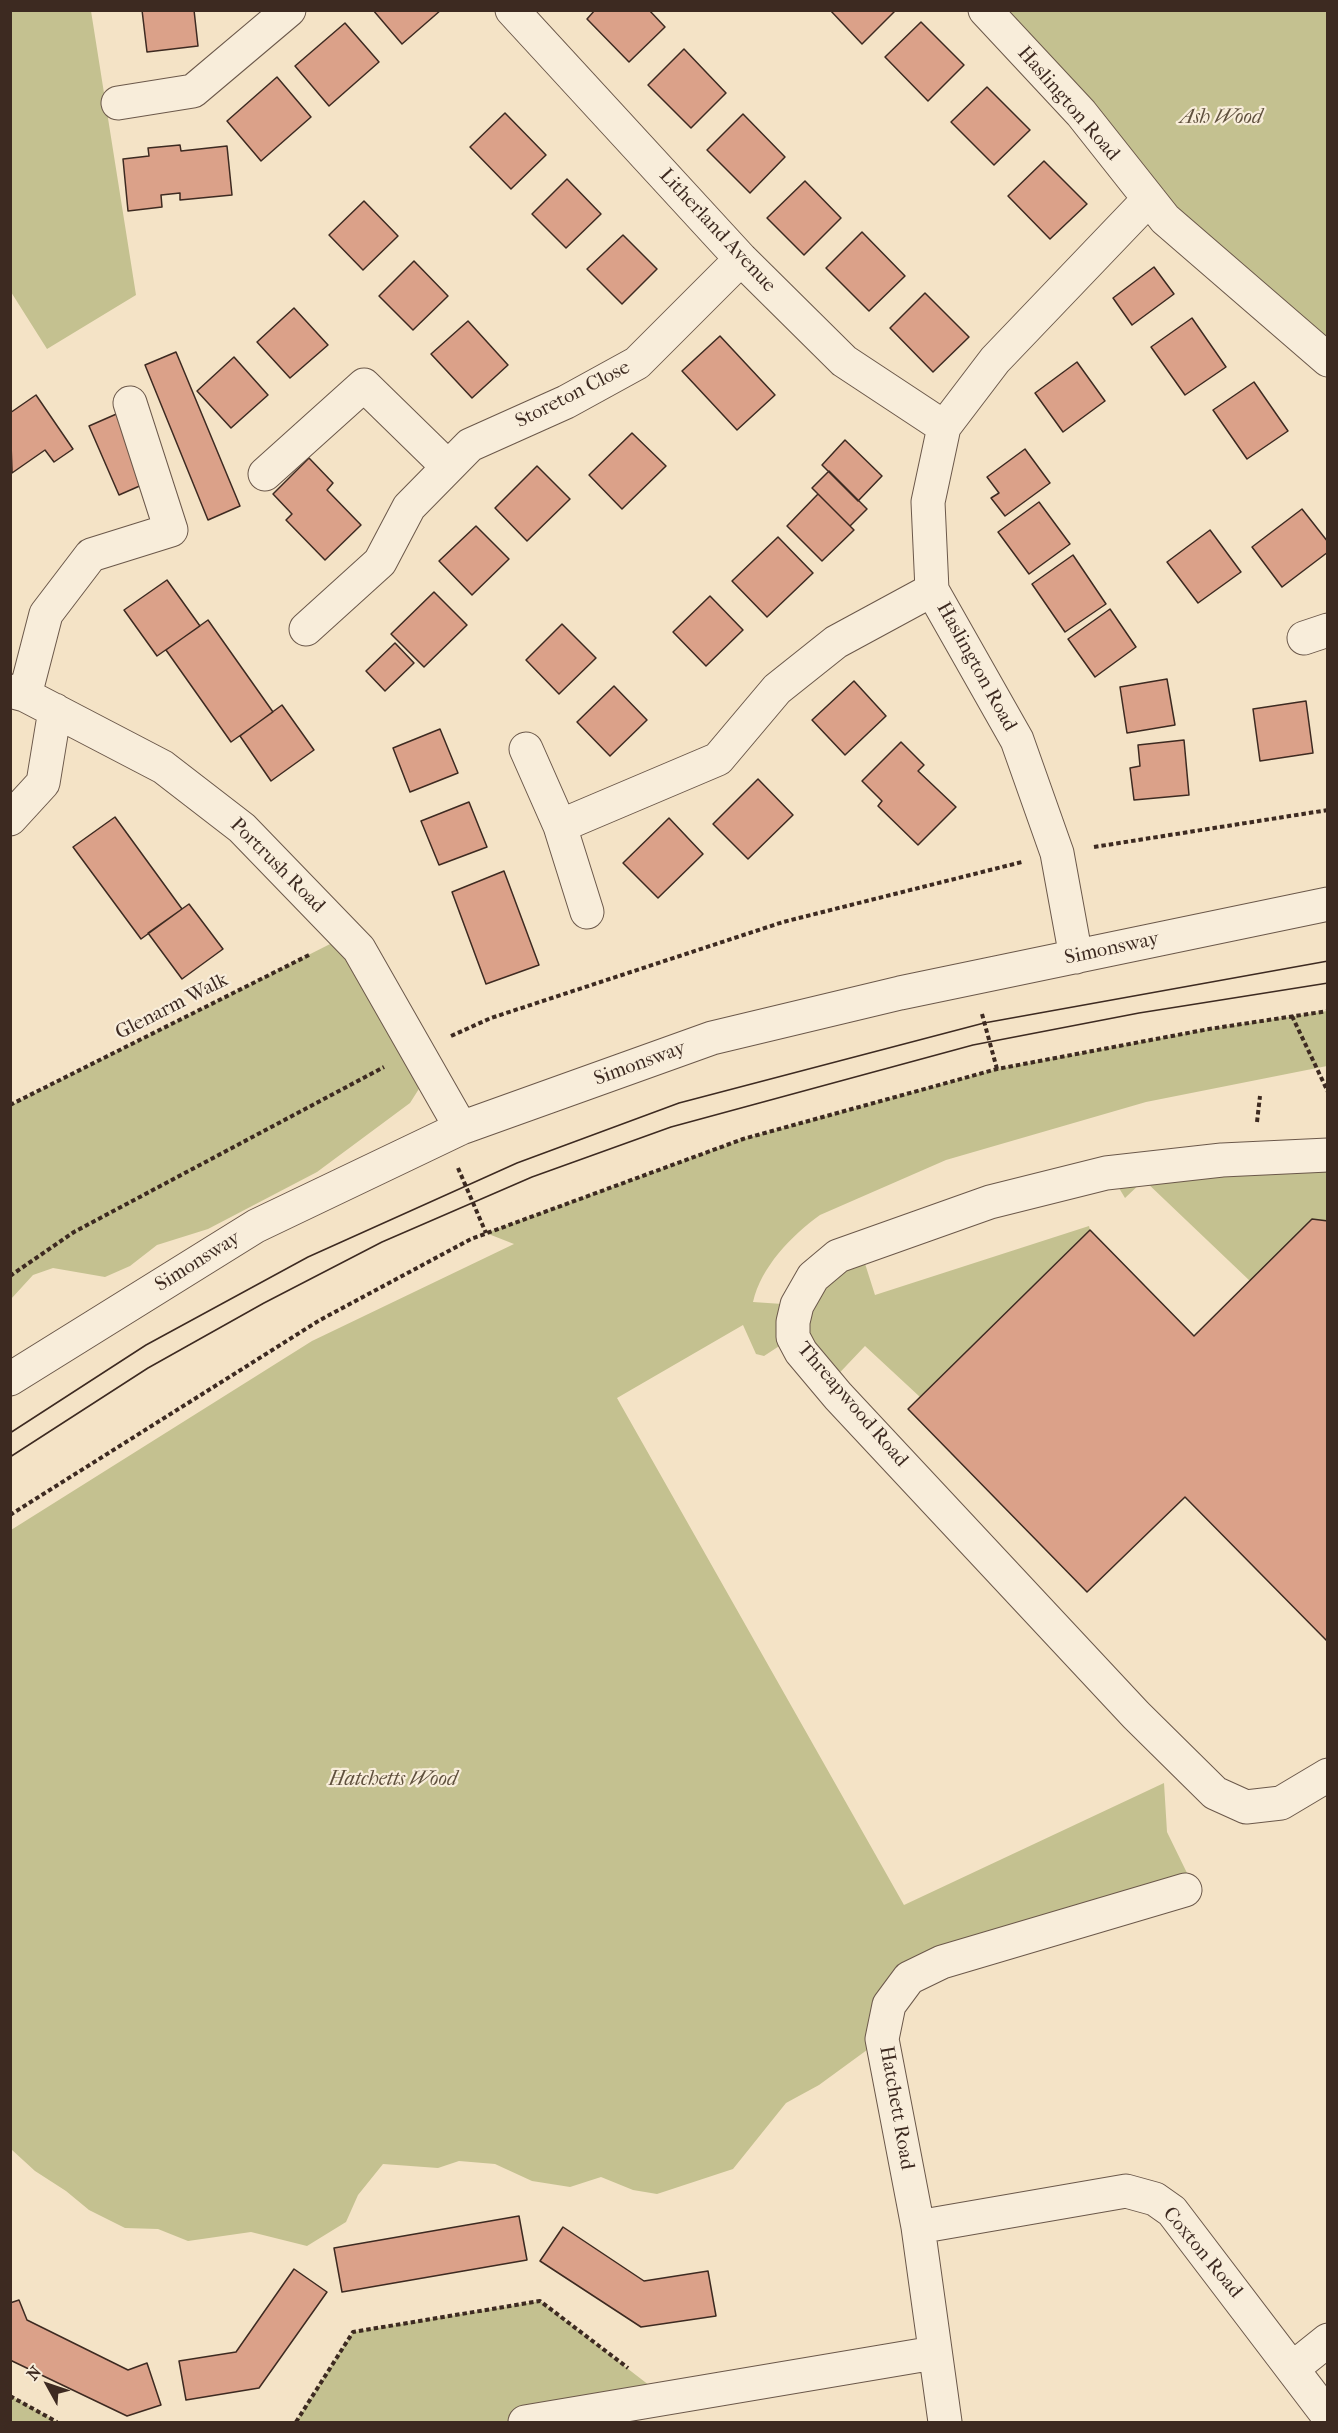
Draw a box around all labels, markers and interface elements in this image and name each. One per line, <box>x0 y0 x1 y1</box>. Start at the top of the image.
street label: Haslington Road <box>1012 42 1124 166</box>
park label: Ash Wood <box>1180 106 1262 130</box>
street label: Litherland Avenue <box>654 164 780 298</box>
street label: Storeton Close <box>512 356 634 434</box>
street label: Haslington Road <box>931 598 1021 736</box>
street label: Portrush Road <box>224 813 330 919</box>
street label: Simonsway <box>1063 927 1161 971</box>
street label: Glenarm Walk <box>112 968 232 1046</box>
street label: Simonsway <box>591 1036 689 1092</box>
street label: Simonsway <box>151 1226 245 1298</box>
street label: Threapwood Road <box>791 1338 913 1472</box>
park label: Hatchetts Wood <box>329 1768 457 1792</box>
street label: Hatchett Road <box>873 2044 919 2172</box>
street label: Coxton Road <box>1157 2203 1247 2303</box>
north arrow <box>18 2355 78 2415</box>
text: N <box>23 2362 45 2384</box>

